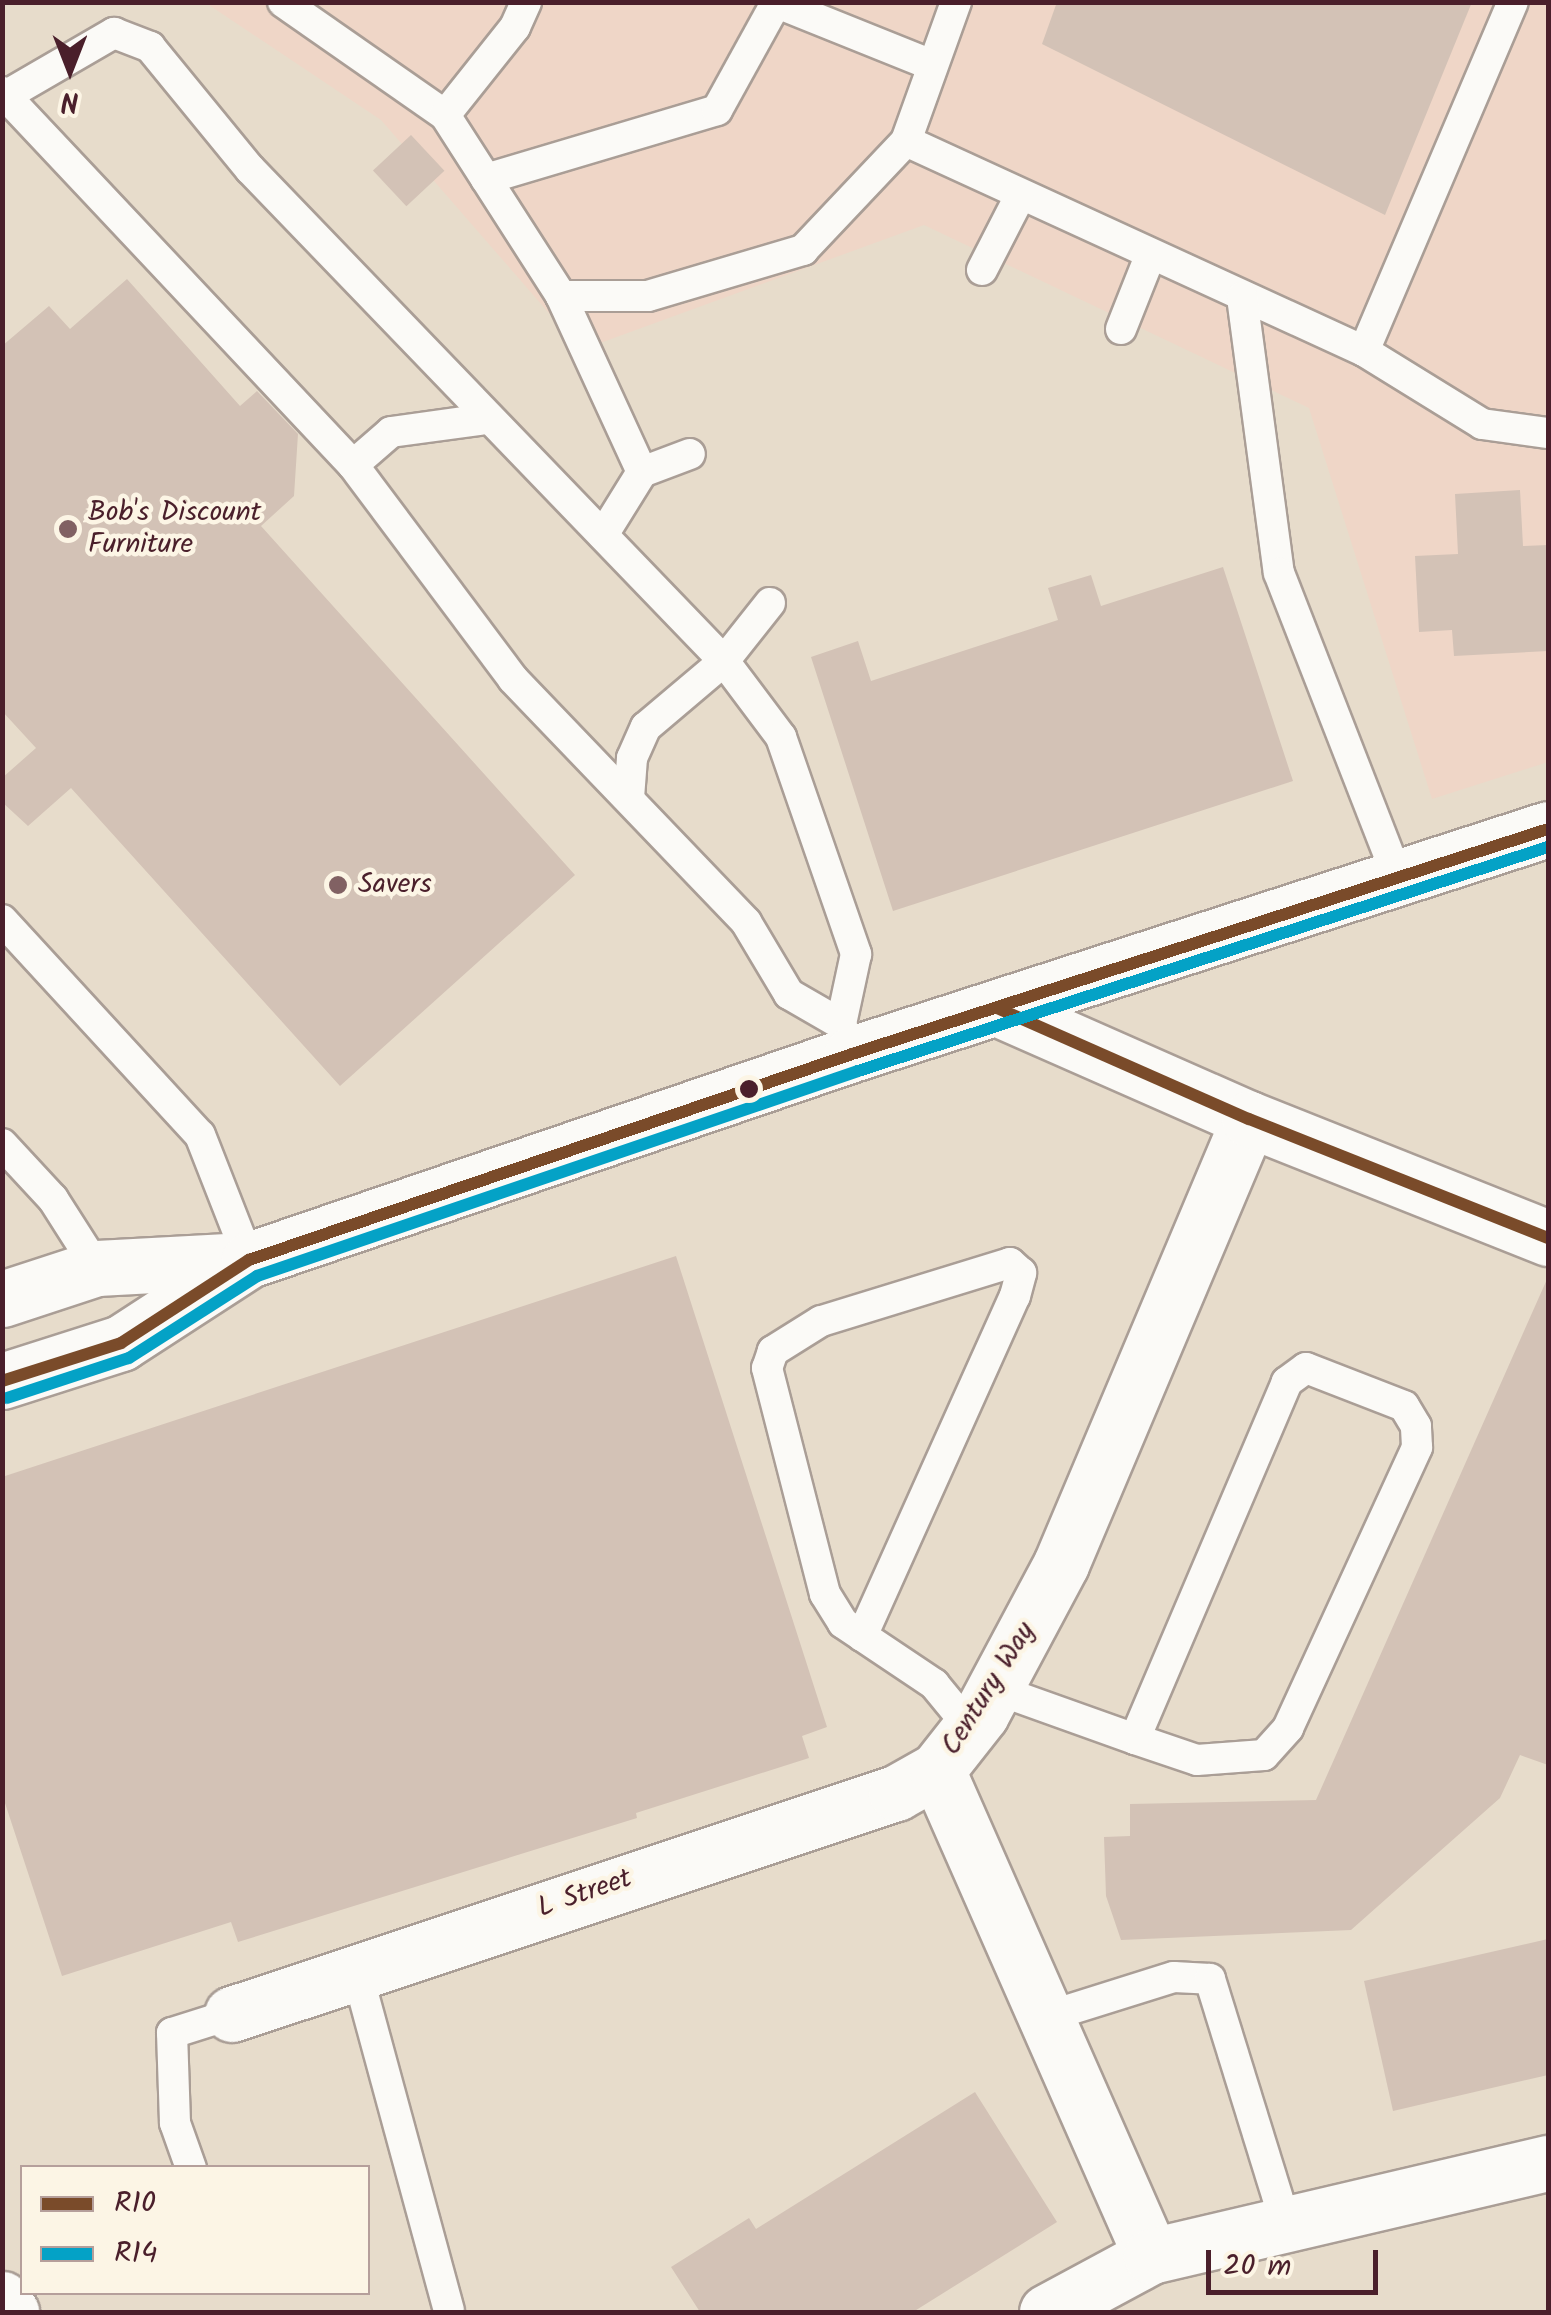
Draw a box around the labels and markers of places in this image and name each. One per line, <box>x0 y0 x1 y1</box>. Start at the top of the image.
place label: Bob's Discount Furniture <box>88 496 261 562</box>
marker: Bob's Discount Furniture <box>57 518 79 540</box>
place label: Savers <box>358 868 432 902</box>
marker: Savers <box>327 874 349 896</box>
unlabelled marker <box>739 1079 759 1099</box>

